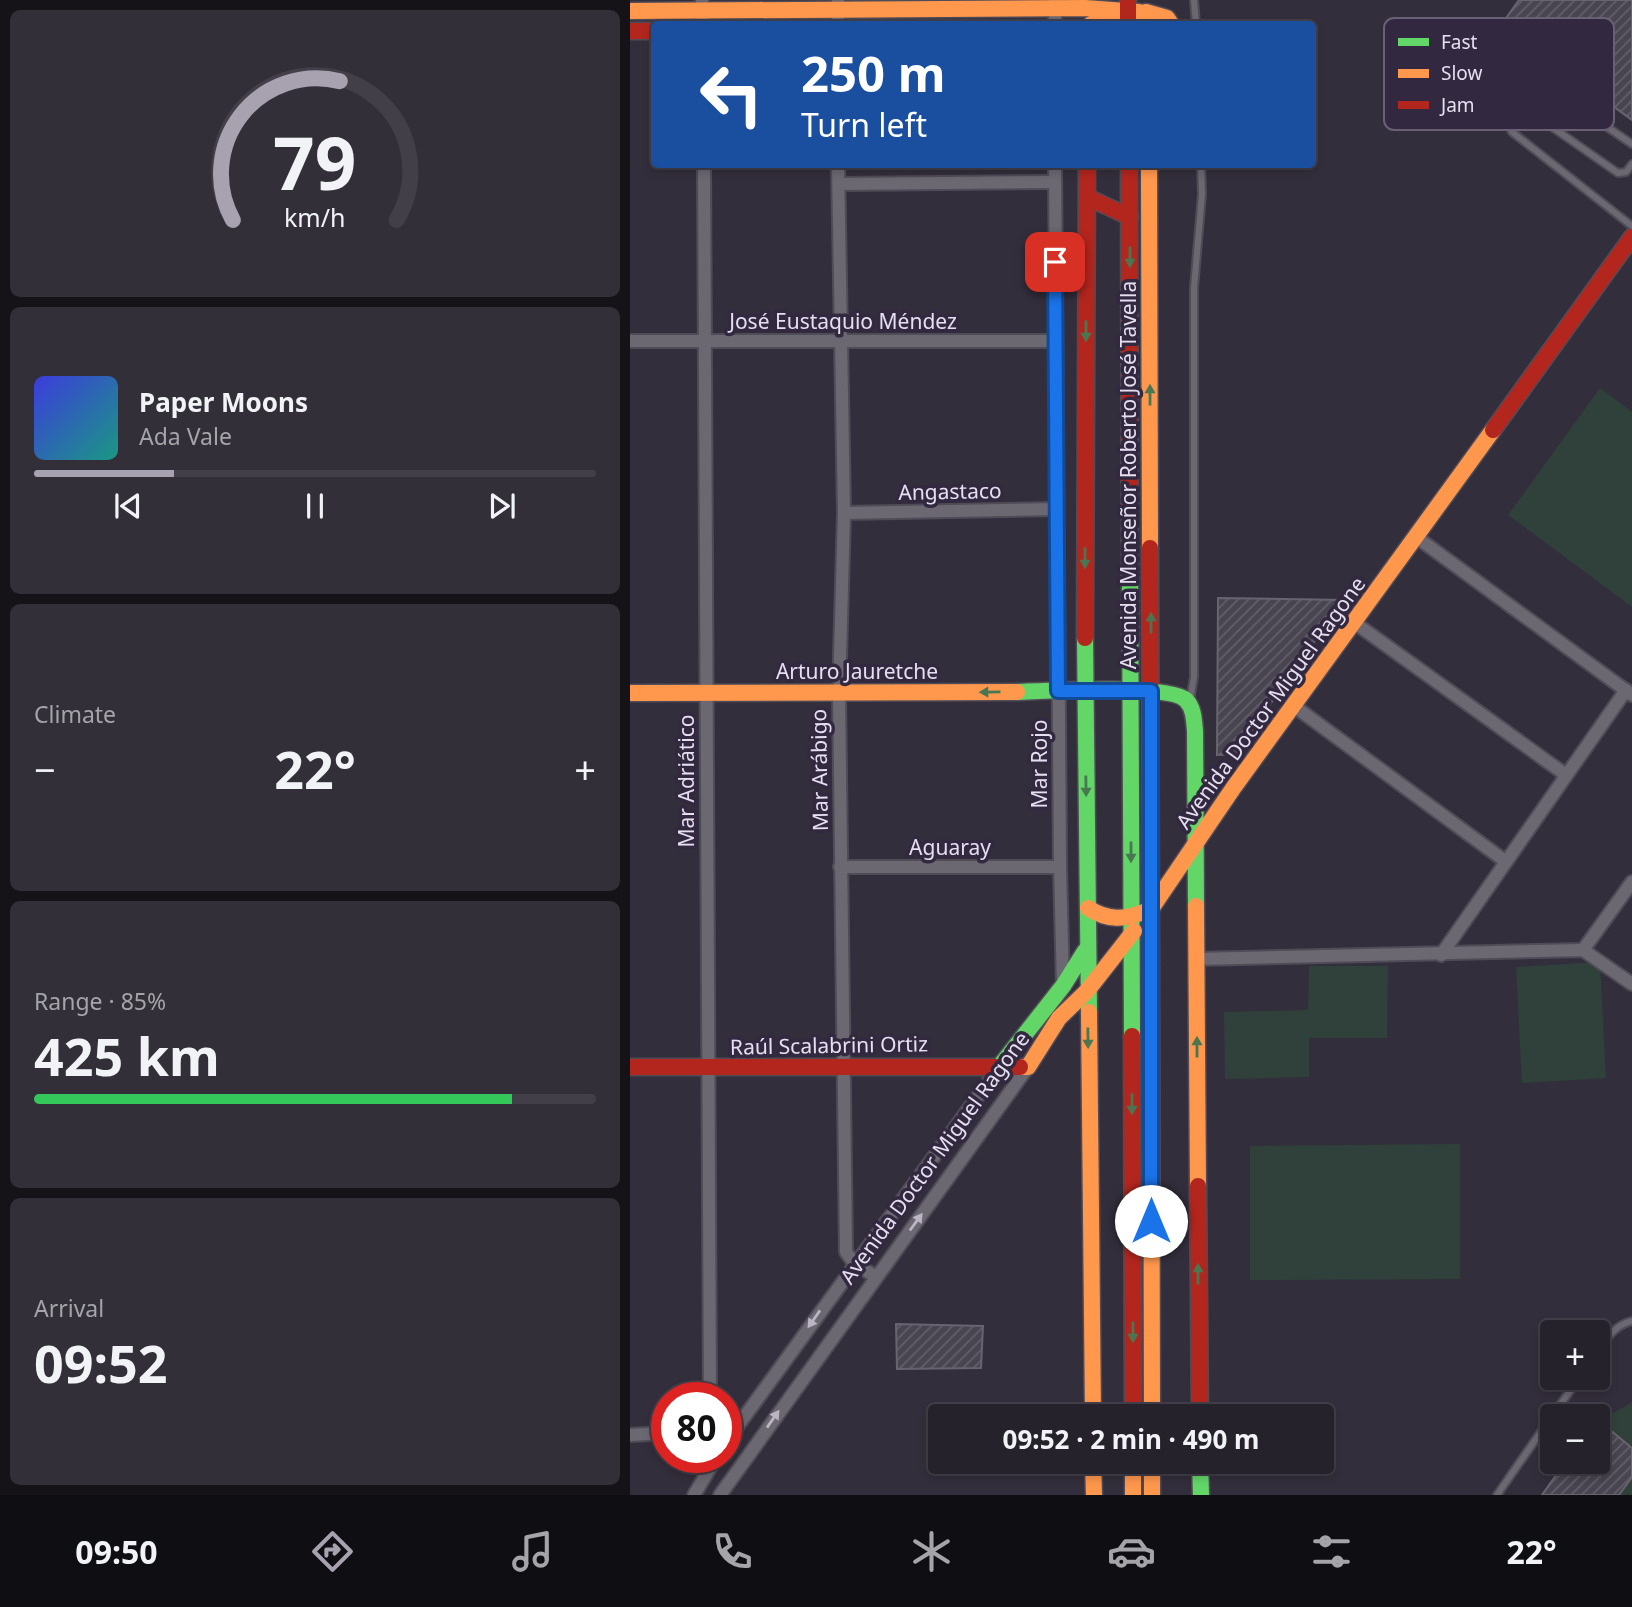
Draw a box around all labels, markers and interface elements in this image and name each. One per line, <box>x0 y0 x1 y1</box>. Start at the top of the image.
legend <box>1384 18 1614 130</box>
text: Fast <box>1441 29 1478 55</box>
text: 250 m <box>801 40 946 106</box>
icon: left <box>686 49 777 140</box>
text: Slow <box>1441 60 1482 86</box>
text: Jam <box>1439 92 1475 118</box>
text: Turn left <box>801 103 927 146</box>
text: 79 <box>273 112 357 211</box>
text: km/h <box>284 199 346 233</box>
pin <box>1025 232 1085 292</box>
icon: arrive <box>1036 243 1074 281</box>
one-way arrow <box>1124 246 1136 268</box>
street label: Avenida Monseñor Roberto José Tavella <box>1114 281 1142 669</box>
street label: José Eustaquio Méndez <box>727 307 957 335</box>
one-way arrow <box>1080 320 1092 342</box>
text: Paper Moons <box>139 384 308 420</box>
one-way arrow <box>1144 384 1156 406</box>
text: Ada Vale <box>139 420 232 452</box>
street label: Angastaco <box>898 476 1002 506</box>
icon: previous <box>109 487 147 525</box>
icon: pause <box>296 487 334 525</box>
icon: next <box>483 487 521 525</box>
one-way arrow <box>1079 547 1091 569</box>
street label: Avenida Doctor Miguel Ragone <box>1169 571 1371 834</box>
one-way arrow <box>1145 611 1157 633</box>
street label: Arturo Jauretche <box>776 657 938 685</box>
one-way arrow <box>979 686 1001 698</box>
text: Climate <box>34 698 116 730</box>
street label: Mar Arábigo <box>804 709 834 831</box>
street label: Mar Adriático <box>672 715 700 847</box>
street label: Mar Rojo <box>1025 720 1053 808</box>
text: 22° <box>274 733 356 804</box>
text: − <box>34 743 56 795</box>
text: + <box>574 743 596 795</box>
one-way arrow <box>1081 775 1092 797</box>
street label: Aguaray <box>909 833 991 861</box>
one-way arrow <box>1125 841 1137 863</box>
text: Range · 85% <box>34 985 166 1017</box>
text: 425 km <box>34 1020 220 1091</box>
street label: Avenida Doctor Miguel Ragone <box>833 1026 1035 1289</box>
one-way arrow <box>1082 1027 1093 1049</box>
street label: Raúl Scalabrini Ortiz <box>730 1029 928 1061</box>
one-way arrow <box>1191 1035 1203 1057</box>
one-way arrow <box>1126 1093 1138 1115</box>
position arrow <box>1114 1184 1188 1258</box>
one-way arrow <box>909 1213 923 1231</box>
one-way arrow <box>1192 1263 1204 1285</box>
text: Arrival <box>34 1292 104 1324</box>
one-way arrow <box>807 1310 821 1328</box>
map controls <box>1540 1320 1610 1474</box>
button: + <box>1540 1320 1610 1390</box>
one-way arrow <box>1127 1321 1139 1343</box>
text: 09:52 <box>34 1327 168 1398</box>
speed limit sign: 80 <box>651 1382 742 1473</box>
button: − <box>1540 1404 1610 1474</box>
one-way arrow <box>766 1410 780 1428</box>
text: 09:52 · 2 min · 490 m <box>1003 1421 1259 1457</box>
icon: directions <box>308 1527 357 1576</box>
icon: music <box>508 1527 557 1576</box>
icon: phone <box>708 1527 757 1576</box>
icon: climate <box>907 1527 956 1576</box>
icon: car <box>1107 1527 1156 1576</box>
icon: filters <box>1307 1527 1356 1576</box>
text: 09:50 <box>75 1530 158 1573</box>
text: 22° <box>1506 1530 1557 1573</box>

